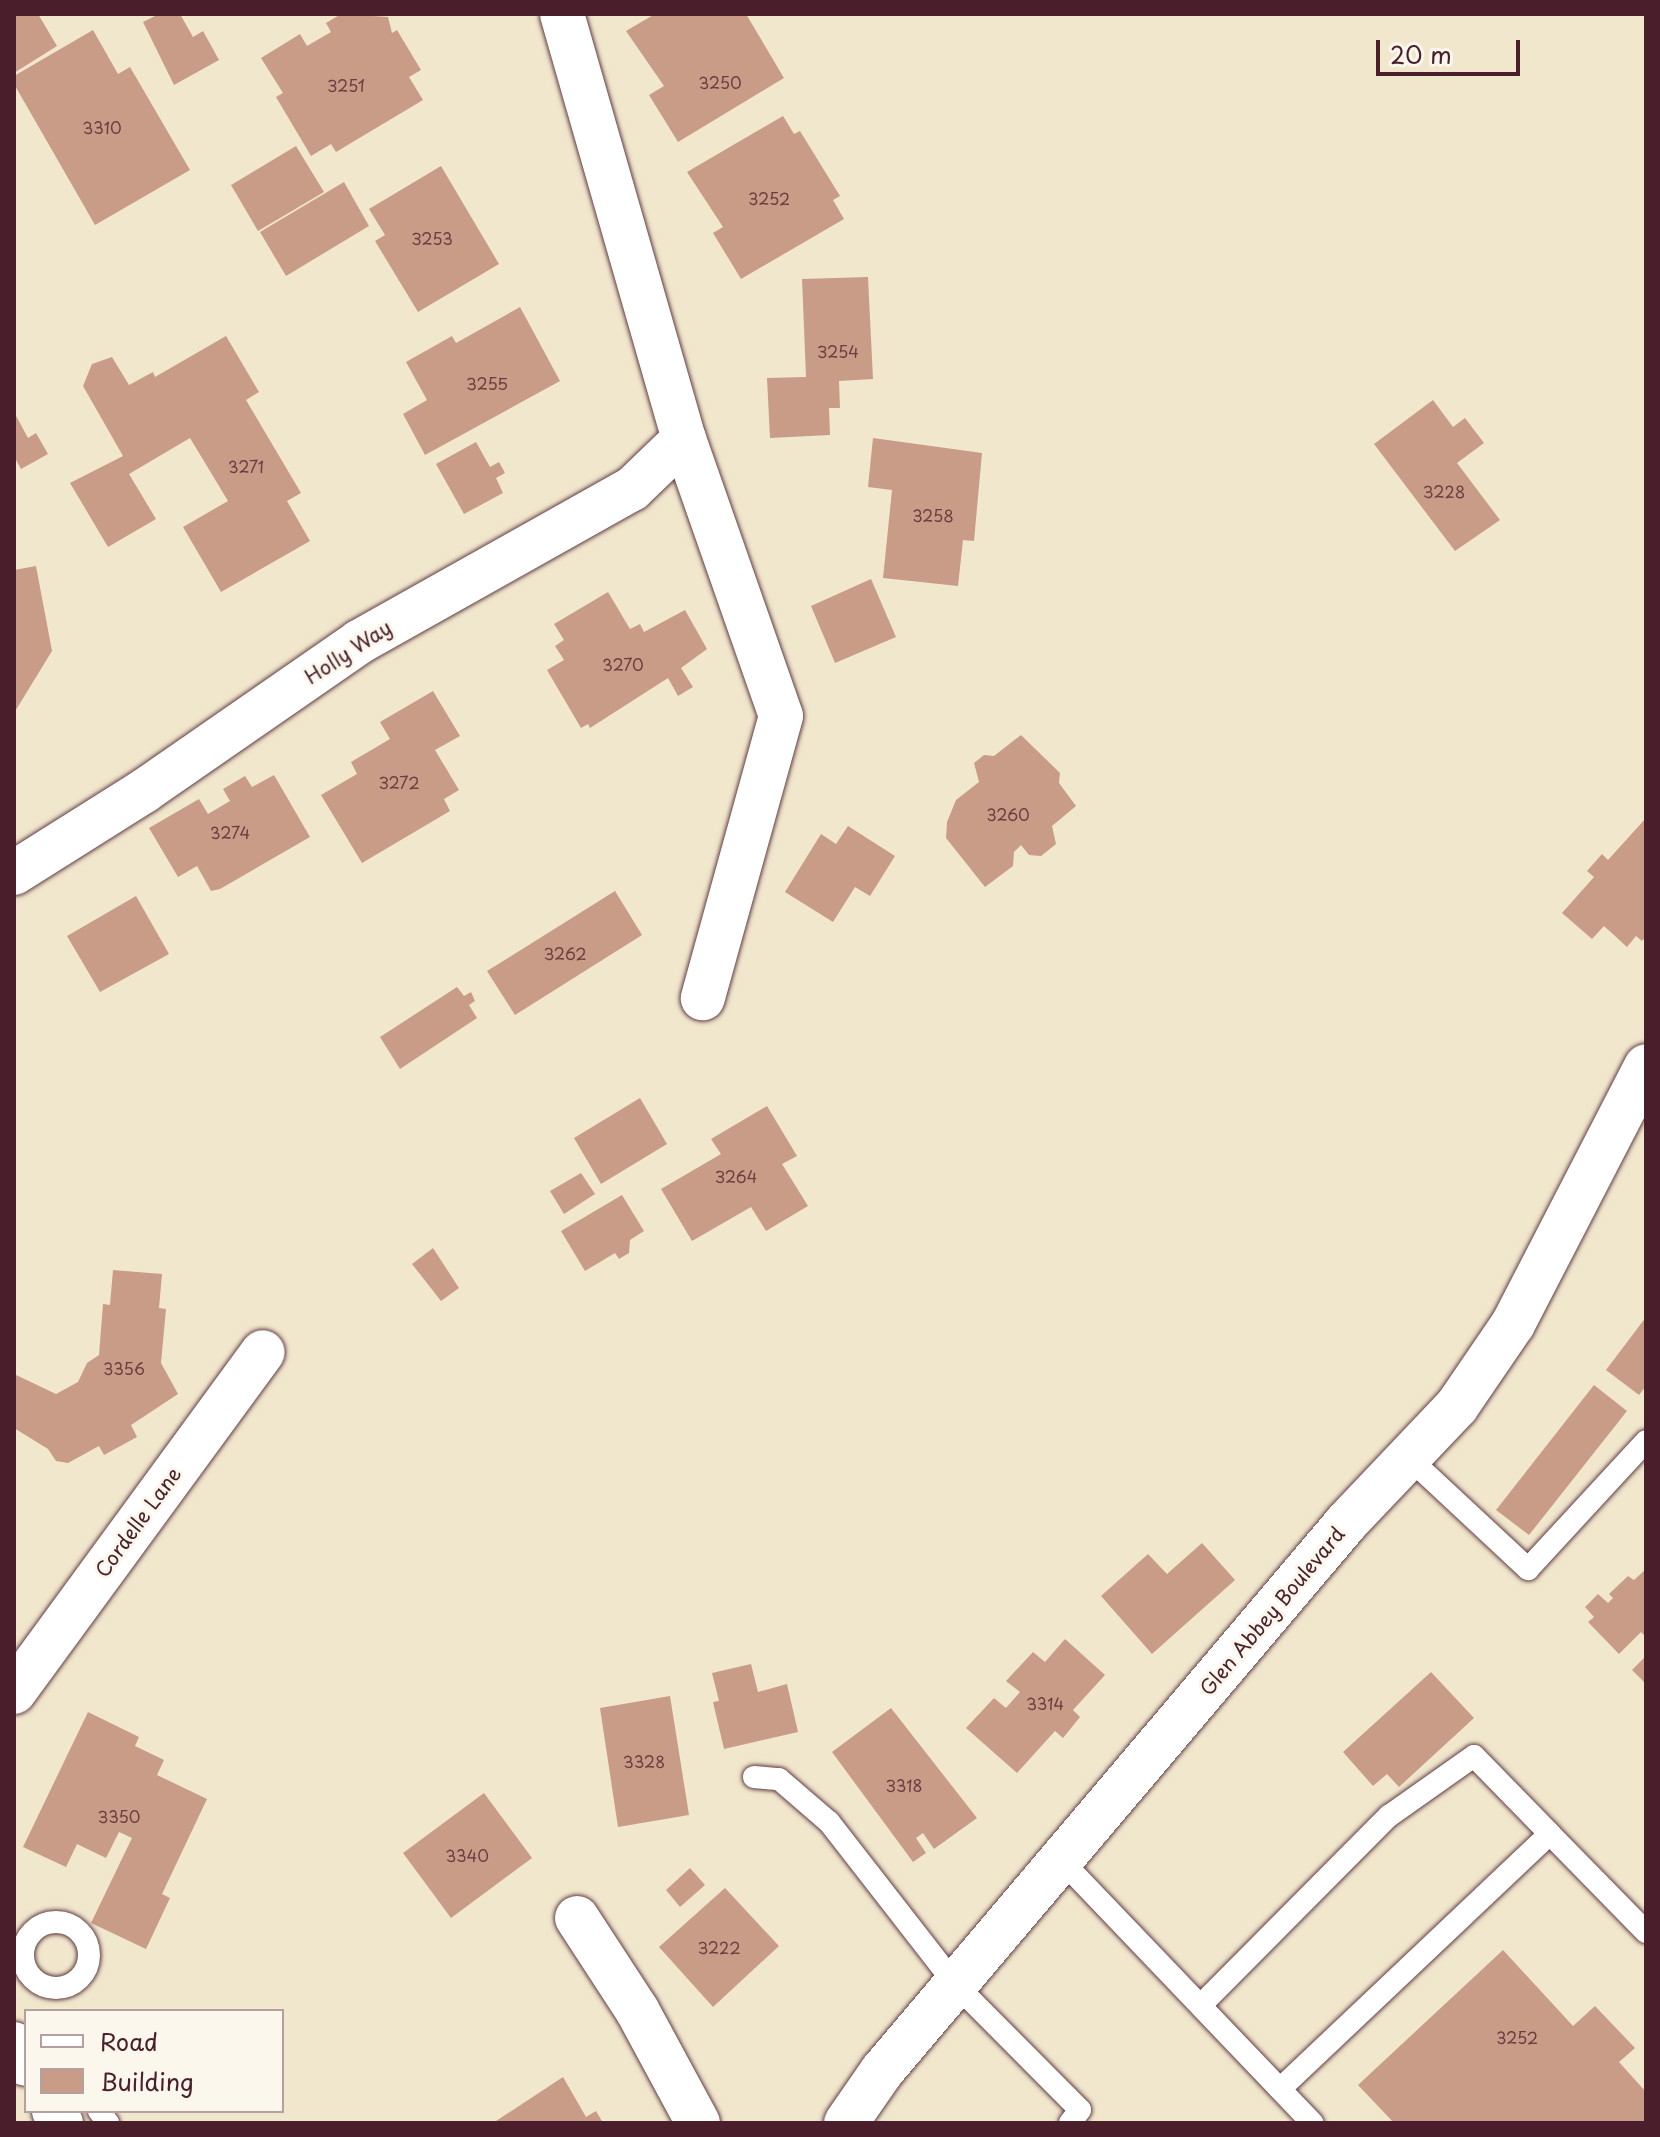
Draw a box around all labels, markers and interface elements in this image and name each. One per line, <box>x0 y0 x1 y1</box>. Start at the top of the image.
scale bar <box>1380 24 1524 74</box>
text: 20 m <box>1390 36 1452 72</box>
house number: 3250 <box>698 72 742 92</box>
house number: 3251 <box>327 75 365 95</box>
house number: 3310 <box>82 117 122 137</box>
house number: 3252 <box>748 188 790 208</box>
house number: 3253 <box>411 228 453 248</box>
house number: 3254 <box>817 341 859 361</box>
house number: 3255 <box>466 373 508 393</box>
house number: 3271 <box>228 456 264 476</box>
house number: 3228 <box>1423 481 1465 501</box>
house number: 3258 <box>912 505 954 525</box>
street label: Holly Way <box>300 615 396 689</box>
house number: 3270 <box>602 654 644 674</box>
house number: 3272 <box>379 772 419 792</box>
house number: 3260 <box>986 804 1030 824</box>
house number: 3274 <box>210 822 250 842</box>
house number: 3262 <box>543 943 587 963</box>
house number: 3264 <box>715 1166 757 1186</box>
house number: 3356 <box>103 1358 145 1378</box>
street label: Cordelle Lane <box>90 1462 186 1582</box>
street label: Glen Abbey Boulevard <box>1194 1521 1350 1701</box>
house number: 3314 <box>1026 1693 1064 1713</box>
house number: 3328 <box>623 1751 665 1771</box>
house number: 3318 <box>886 1775 922 1795</box>
house number: 3350 <box>98 1806 140 1826</box>
house number: 3340 <box>445 1845 489 1865</box>
house number: 3222 <box>697 1937 741 1957</box>
legend <box>24 2009 284 2113</box>
text: Road <box>100 2023 158 2059</box>
house number: 3252 <box>1496 2027 1538 2047</box>
text: Building <box>100 2063 194 2099</box>

